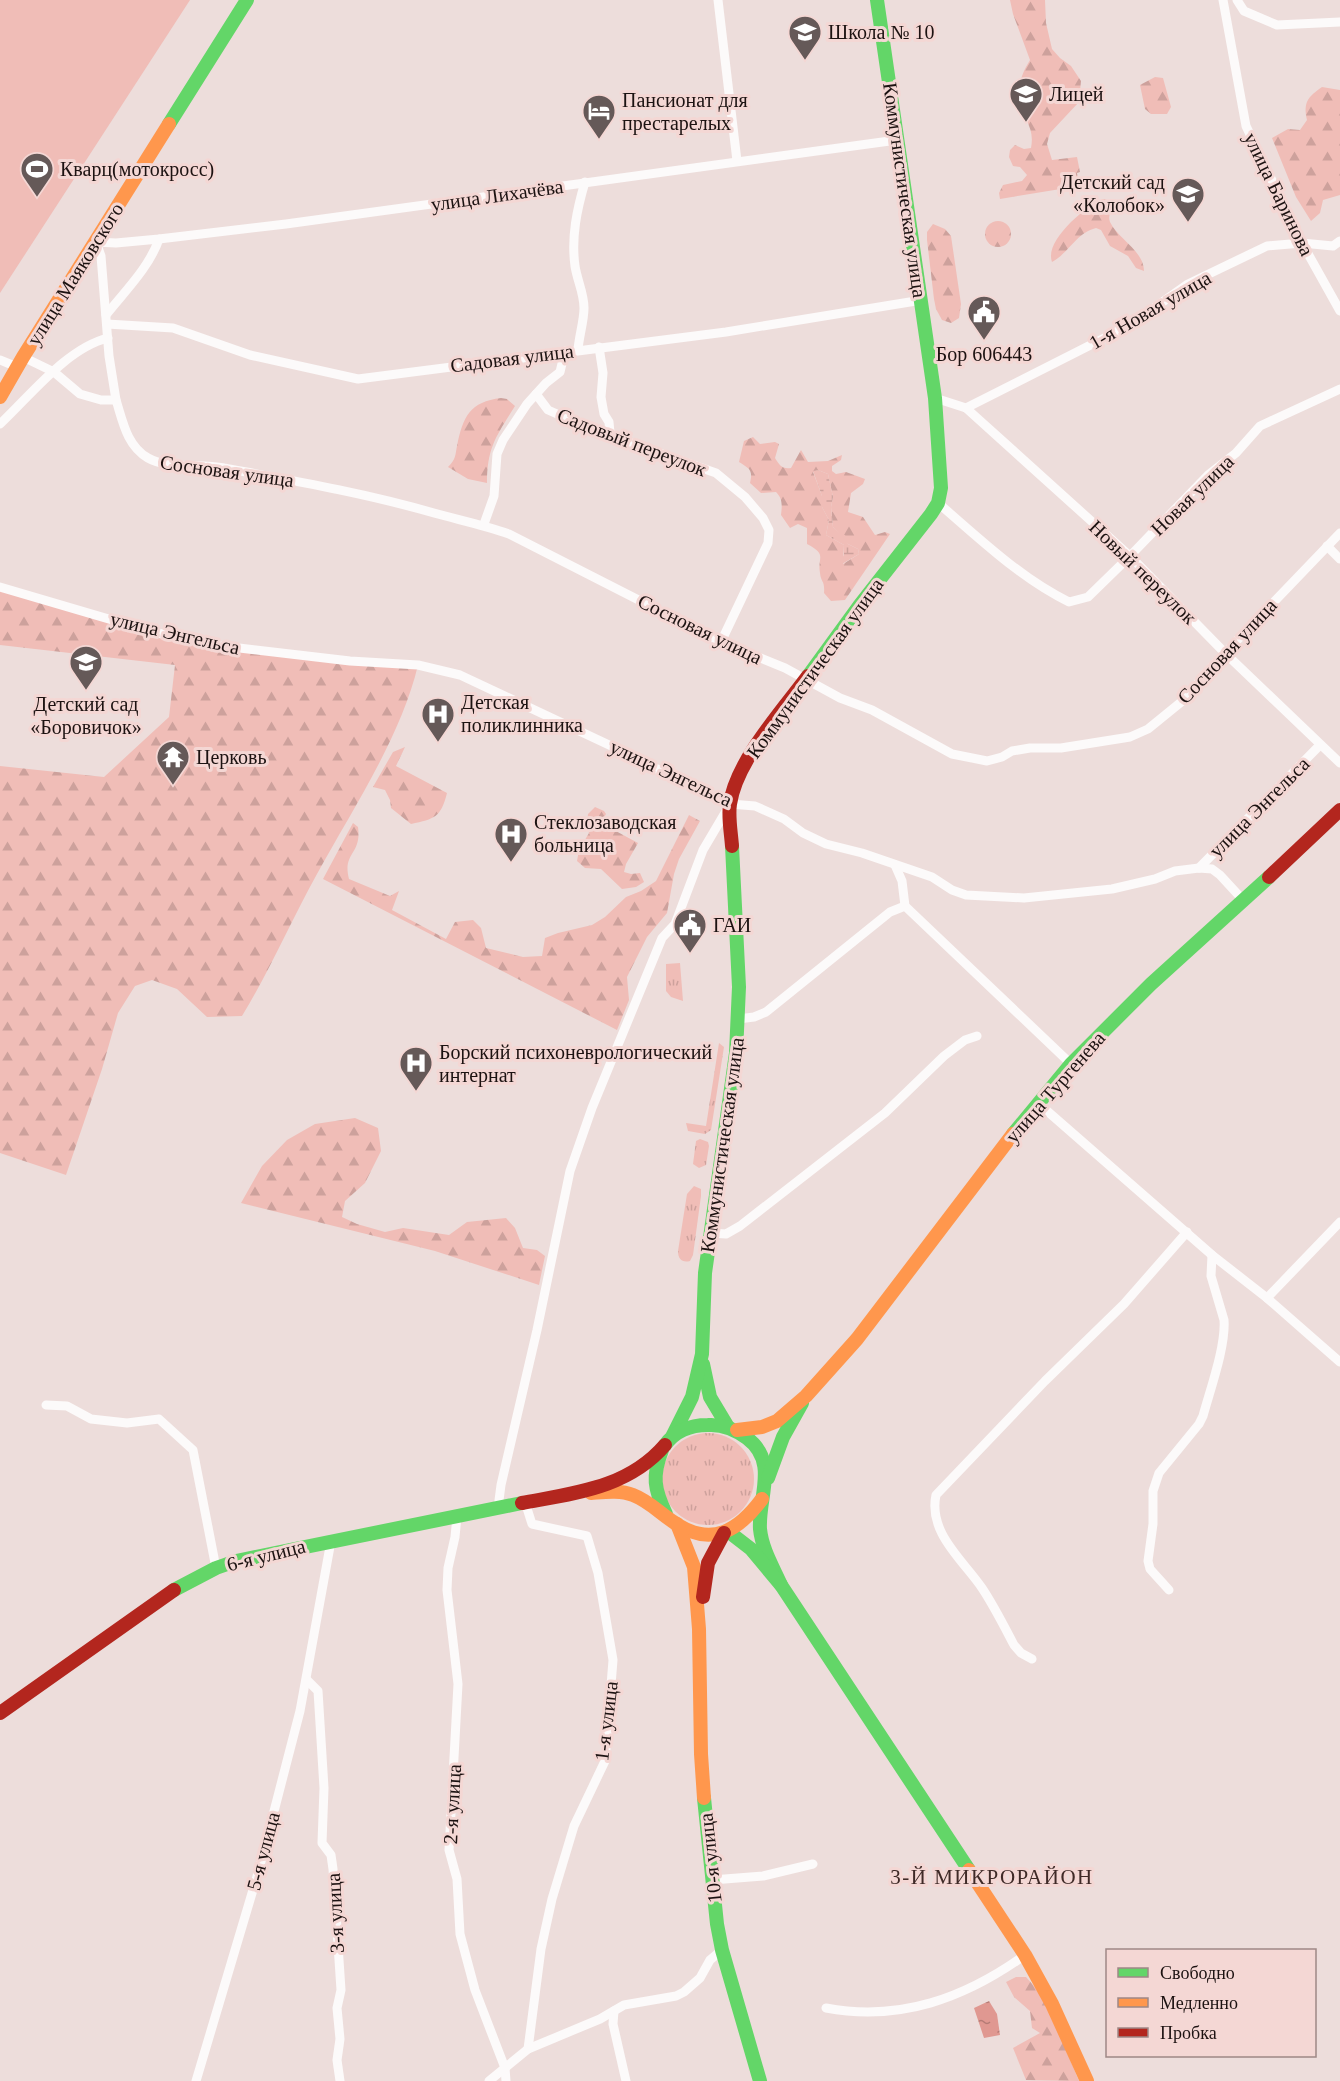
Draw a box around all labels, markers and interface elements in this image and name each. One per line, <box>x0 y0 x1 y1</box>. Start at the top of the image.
school or university icon: Школа № 10 <box>787 14 823 61</box>
place label: Школа № 10 <box>828 21 935 43</box>
school or university icon: Лицей <box>1008 76 1044 123</box>
street label: Коммунистическая улица <box>878 81 931 299</box>
place label: Лицей <box>1049 83 1104 106</box>
place label: Пансионат для престарелых <box>622 89 748 135</box>
hotel icon: Пансионат для престарелых <box>581 93 617 140</box>
street label: улица Баринова <box>1239 129 1318 260</box>
sports icon: Кварц(мотокросс) <box>19 151 55 198</box>
place label: Кварц(мотокросс) <box>60 158 214 181</box>
place label: Детский сад «Колобок» <box>1060 171 1165 216</box>
street label: улица Лихачёва <box>429 175 565 216</box>
school or university icon: Детский сад «Колобок» <box>1170 176 1206 223</box>
street label: улица Маяковского <box>22 199 129 350</box>
street label: 1-я Новая улица <box>1085 266 1215 355</box>
public building icon: Бор 606443 <box>966 294 1002 341</box>
street label: Садовая улица <box>449 340 575 377</box>
place label: Бор 606443 <box>936 343 1032 366</box>
street label: Садовый переулок <box>554 403 710 482</box>
street label: Новая улица <box>1146 450 1239 540</box>
street label: Сосновая улица <box>158 451 296 492</box>
street label: Новый переулок <box>1084 516 1201 629</box>
street label: Коммунистическая улица <box>742 574 889 763</box>
street label: Сосновая улица <box>634 590 766 669</box>
street label: Сосновая улица <box>1173 594 1282 709</box>
street label: улица Энгельса <box>108 607 242 660</box>
school or university icon: Детский сад «Боровичок» <box>68 644 104 691</box>
place label: Детская поликлинника <box>461 691 583 736</box>
place label: Детский сад «Боровичок» <box>30 693 142 739</box>
hospital icon: Детская поликлинника <box>420 696 456 743</box>
street label: улица Энгельса <box>606 735 736 812</box>
temple icon: Церковь <box>155 739 191 786</box>
place label: Церковь <box>196 746 267 769</box>
street label: улица Энгельса <box>1204 752 1314 862</box>
place label: Стеклозаводская больница <box>534 811 676 857</box>
hospital icon: Стеклозаводская больница <box>493 816 529 863</box>
public building icon: ГАИ <box>672 907 708 954</box>
place label: ГАИ <box>713 914 751 936</box>
street label: улица Тургенева <box>1001 1027 1110 1148</box>
street label: Коммунистическая улица <box>696 1036 749 1254</box>
place label: Борский психоневрологический интернат <box>439 1041 712 1087</box>
hospital icon: Борский психоневрологический интернат <box>398 1045 434 1092</box>
street label: 6-я улица <box>224 1535 308 1576</box>
street label: 1-я улица <box>590 1680 623 1762</box>
street label: 2-я улица <box>439 1763 466 1845</box>
street label: 5-я улица <box>242 1809 285 1893</box>
street label: 10-я улица <box>694 1812 727 1904</box>
district label: 3-Й МИКРОРАЙОН <box>890 1865 1094 1889</box>
street label: 3-я улица <box>322 1872 349 1954</box>
legend <box>1106 1949 1316 2057</box>
text: Свободно <box>1160 1963 1235 1983</box>
text: Медленно <box>1160 1993 1238 2013</box>
text: Пробка <box>1160 2023 1217 2043</box>

